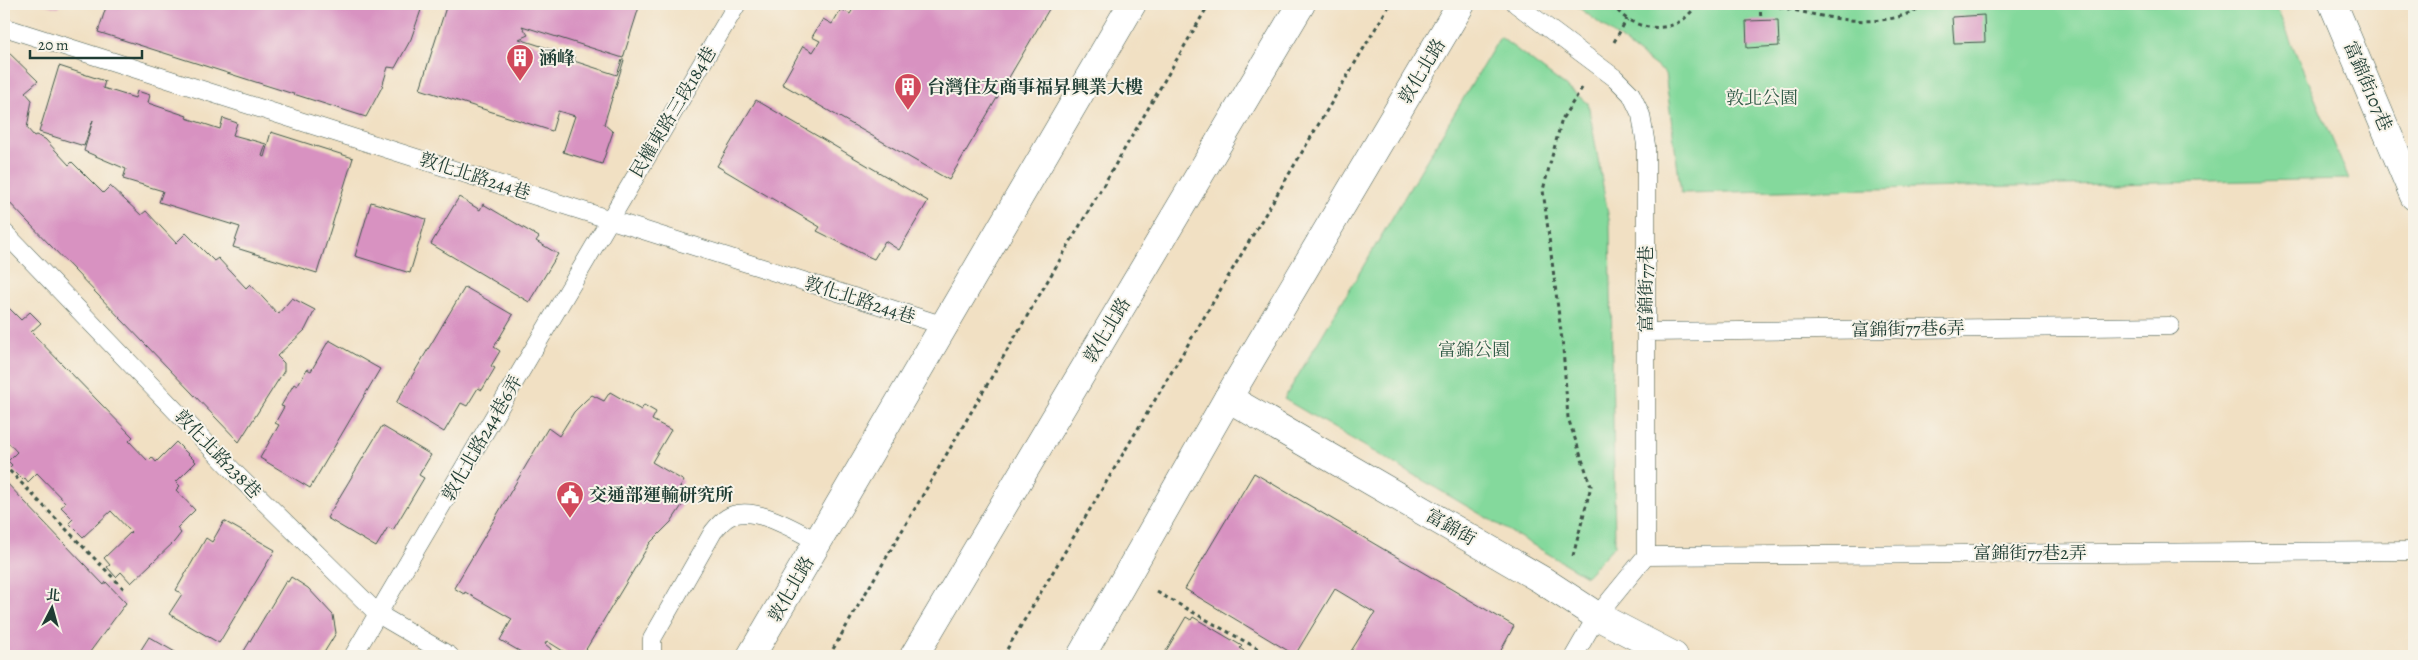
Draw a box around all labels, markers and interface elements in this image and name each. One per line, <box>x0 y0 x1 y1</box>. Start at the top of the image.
scale bar <box>30 28 142 60</box>
street label: 敦化北路 <box>1393 34 1451 108</box>
text: 20 m <box>38 35 69 55</box>
street label: 富錦街107巷 <box>2338 37 2398 135</box>
street label: 民權東路三段184巷 <box>624 42 722 182</box>
building icon: 涵峰 <box>505 43 535 82</box>
place label: 涵峰 <box>539 46 575 70</box>
building icon: 台灣住友商事福昇興業大樓 <box>893 72 923 111</box>
place label: 台灣住友商事福昇興業大樓 <box>927 75 1143 99</box>
park label: 敦北公園 <box>1726 86 1798 110</box>
street label: 敦化北路244巷 <box>417 147 533 205</box>
street label: 富錦街77巷 <box>1634 245 1658 333</box>
street label: 敦化北路244巷 <box>802 271 918 329</box>
street label: 敦化北路 <box>1078 293 1136 367</box>
street label: 富錦街77巷6弄 <box>1851 316 1965 342</box>
park label: 富錦公園 <box>1438 338 1510 362</box>
street label: 敦化北路244巷6弄 <box>436 371 528 505</box>
street label: 敦化北路238巷 <box>170 404 266 504</box>
public building icon: 交通部運輸研究所 <box>555 480 585 519</box>
place label: 交通部運輸研究所 <box>589 483 734 507</box>
street label: 富錦街 <box>1422 503 1480 551</box>
street label: 富錦街77巷2弄 <box>1973 541 2087 565</box>
street label: 敦化北路 <box>763 552 819 626</box>
north arrow <box>28 582 78 632</box>
text: 北 <box>45 585 61 606</box>

